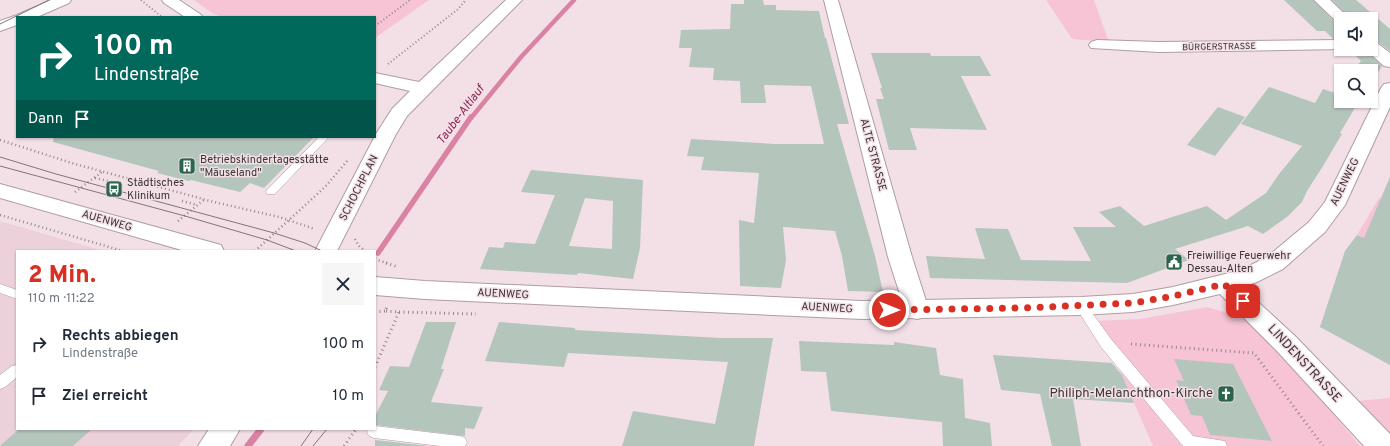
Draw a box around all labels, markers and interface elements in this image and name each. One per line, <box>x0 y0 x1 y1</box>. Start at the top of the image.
map controls <box>1334 12 1378 108</box>
button: sound <box>1334 12 1378 56</box>
text: 100 m <box>94 29 174 65</box>
icon: right <box>28 32 80 84</box>
street label: BÜRGERSTRASSE <box>1182 40 1256 53</box>
text: Lindenstraße <box>94 64 199 87</box>
button: search <box>1334 64 1378 108</box>
water label: Taube-Altlauf <box>433 80 490 148</box>
icon: arrive <box>71 108 93 130</box>
text: Dann <box>28 110 63 129</box>
street label: ALTE STRASSE <box>857 117 889 193</box>
place label: Betriebskindertagesstätte "Mäuseland" <box>200 153 329 180</box>
street label: SCHOCHPLAN <box>336 153 382 223</box>
building icon: Betriebskindertagesstätte "Mäuseland" <box>177 156 197 176</box>
street label: AUENWEG <box>1327 156 1363 208</box>
place label: Städtisches Klinikum <box>127 176 184 203</box>
bus stop icon: Städtisches Klinikum <box>104 179 124 199</box>
street label: AUENWEG <box>80 207 134 235</box>
place label: Freiwillige Feuerwehr Dessau-Alten <box>1187 249 1292 276</box>
public building icon: Freiwillige Feuerwehr Dessau-Alten <box>1164 252 1184 272</box>
text: 2 Min. <box>28 261 96 291</box>
button: close <box>322 263 364 305</box>
pin <box>1226 284 1260 318</box>
street label: AUENWEG <box>477 286 529 302</box>
position arrow <box>868 289 910 331</box>
icon: arrive <box>1232 290 1254 312</box>
text: 110 m · 11:22 <box>28 291 95 307</box>
street label: AUENWEG <box>801 300 853 316</box>
street label: LINDENSTRASSE <box>1264 322 1344 406</box>
text: Rechts abbiegen <box>62 327 179 346</box>
icon: right <box>28 333 50 355</box>
text: 100 m <box>323 335 364 354</box>
text: Lindenstraße <box>62 346 138 362</box>
church icon: Philiph-Melanchthon-Kirche <box>1216 384 1236 404</box>
icon: arrive <box>28 385 50 407</box>
place label: Philiph-Melanchthon-Kirche <box>1049 386 1213 402</box>
text: Ziel erreicht <box>62 387 148 406</box>
text: 10 m <box>333 387 364 406</box>

